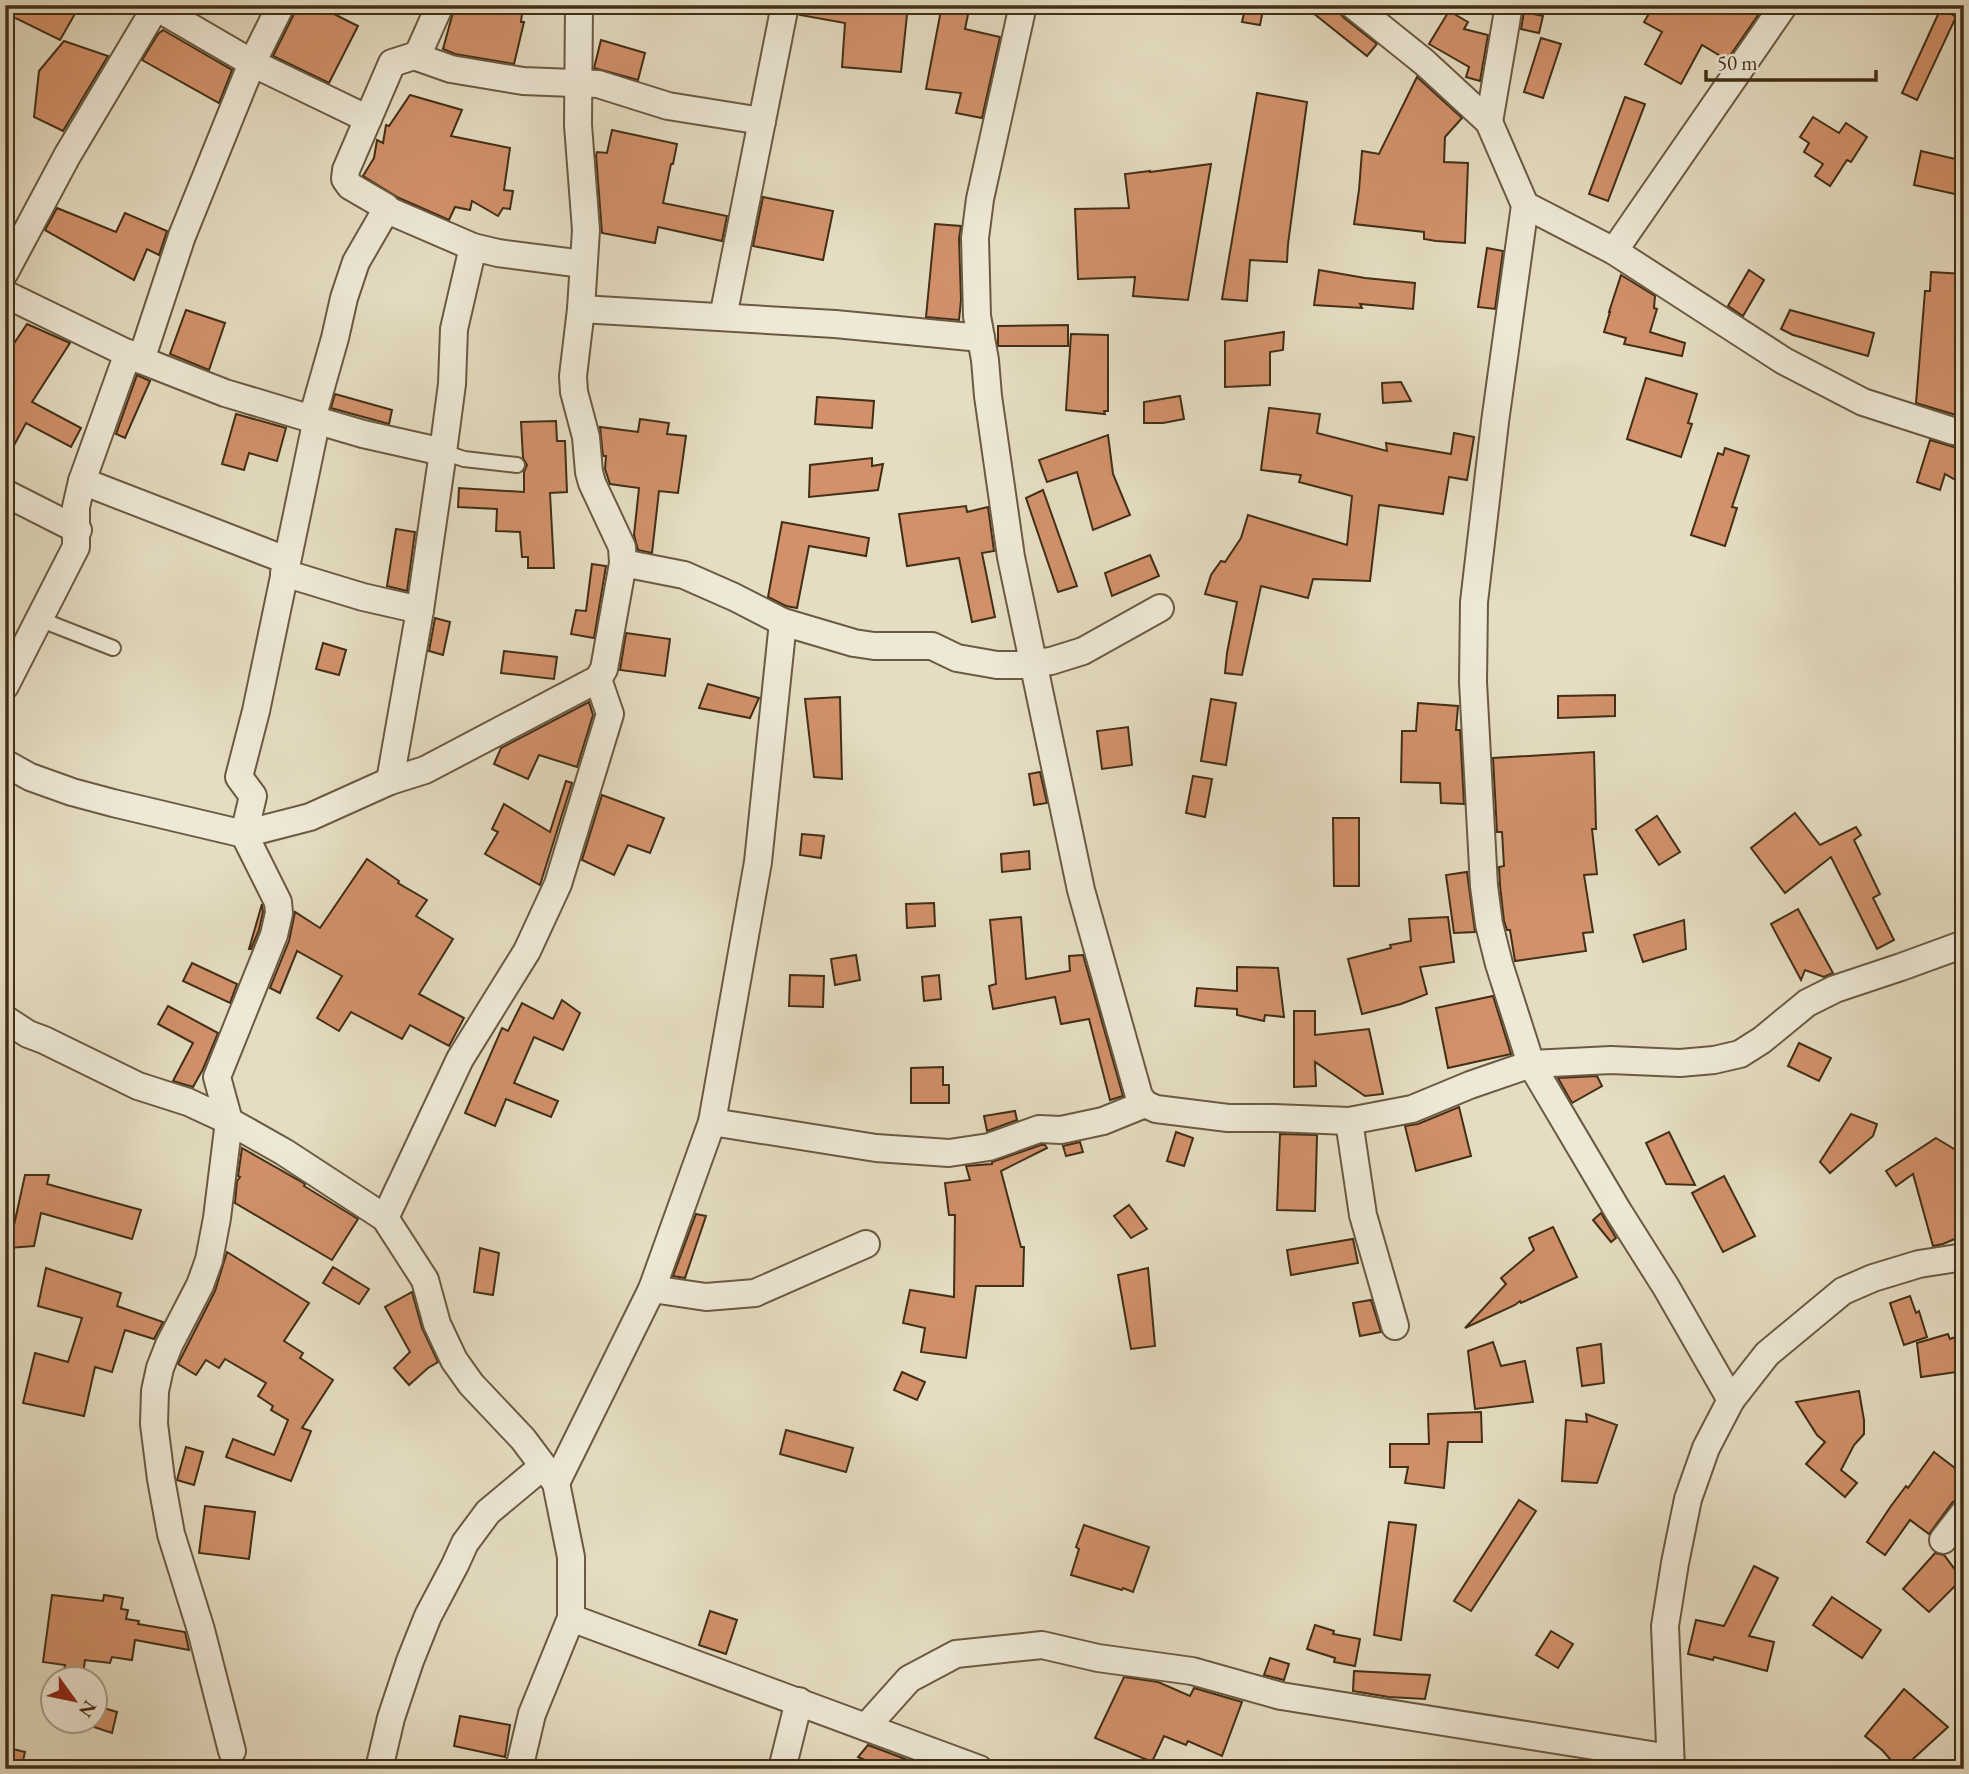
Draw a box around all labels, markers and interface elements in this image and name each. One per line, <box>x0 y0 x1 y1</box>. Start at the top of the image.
scale bar <box>1706 38 1876 82</box>
text: 50 m <box>1717 49 1758 76</box>
north arrow <box>38 1666 108 1736</box>
text: N <box>73 1696 103 1723</box>

